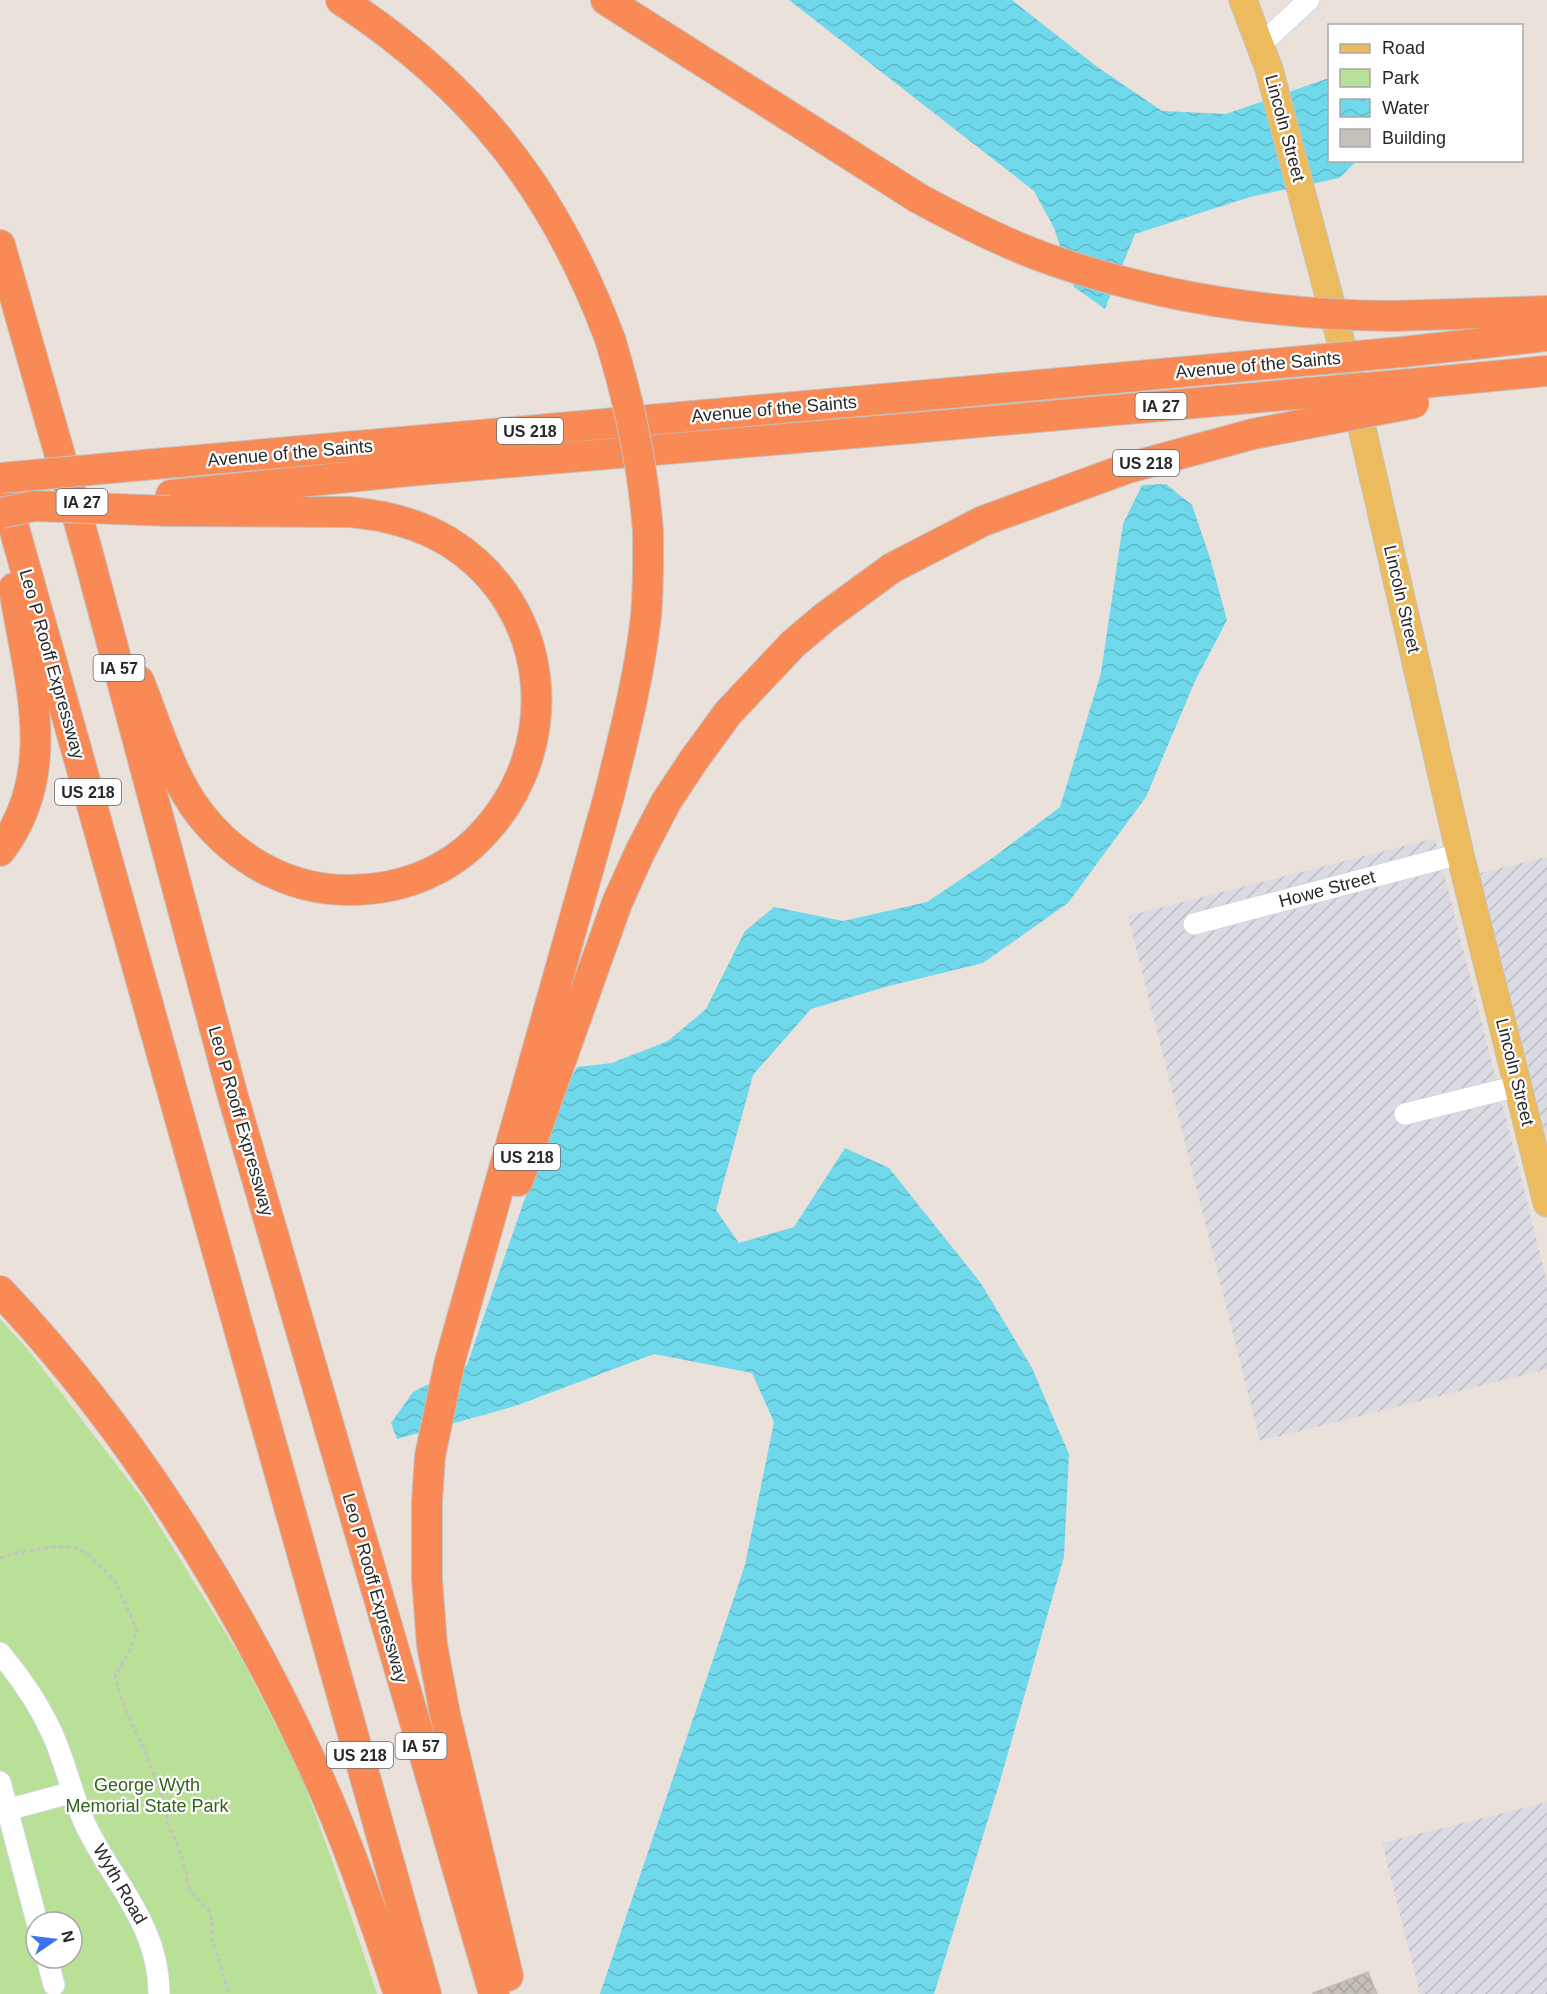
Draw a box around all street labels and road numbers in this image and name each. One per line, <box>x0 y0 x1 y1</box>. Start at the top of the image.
street label: Lincoln Street <box>1261 72 1309 184</box>
street label: Avenue of the Saints <box>1175 348 1341 382</box>
street label: Avenue of the Saints <box>691 392 857 426</box>
road number: IA 27 <box>1136 393 1186 419</box>
road number: US 218 <box>497 418 563 444</box>
street label: Avenue of the Saints <box>207 436 373 470</box>
road number: US 218 <box>1113 450 1179 476</box>
road number: IA 27 <box>56 489 107 515</box>
street label: Lincoln Street <box>1380 543 1424 655</box>
street label: Leo P Rooff Expressway <box>15 567 89 761</box>
road number: IA 57 <box>94 655 144 681</box>
road number: US 218 <box>55 779 121 805</box>
street label: Howe Street <box>1277 867 1377 911</box>
street label: Lincoln Street <box>1492 1016 1538 1128</box>
street label: Leo P Rooff Expressway <box>204 1024 278 1218</box>
road number: US 218 <box>494 1144 560 1170</box>
street label: Leo P Rooff Expressway <box>338 1491 412 1685</box>
road number: IA 57 <box>396 1733 446 1759</box>
road number: US 218 <box>327 1742 393 1768</box>
street label: Wyth Road <box>89 1841 151 1927</box>

